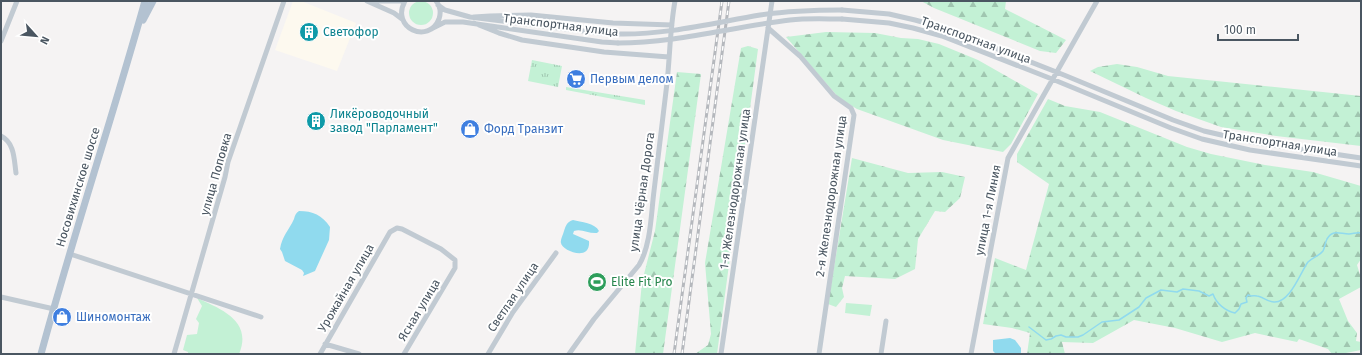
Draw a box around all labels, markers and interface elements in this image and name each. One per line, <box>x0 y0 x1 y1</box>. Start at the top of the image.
street label: Транспортная улица <box>503 11 619 39</box>
street label: Транспортная улица <box>919 14 1033 66</box>
north arrow <box>16 16 56 56</box>
scale bar <box>1218 16 1298 42</box>
building icon: Светофор <box>298 21 320 43</box>
text: 100 m <box>1224 23 1256 37</box>
place label: Светофор <box>323 25 379 39</box>
text: N <box>37 34 52 47</box>
supermarket icon: Первым делом <box>565 68 587 90</box>
place label: Первым делом <box>590 72 674 86</box>
place label: Ликёроводочный завод "Парламент" <box>330 107 438 135</box>
street label: 1-я Железнодорожная улица <box>717 108 753 270</box>
building icon: Ликёроводочный завод "Парламент" <box>305 110 327 132</box>
street label: 2-я Железнодорожная улица <box>813 114 849 278</box>
shop icon: Форд Транзит <box>459 118 481 140</box>
place label: Форд Транзит <box>484 122 564 136</box>
street label: Носовихинское шоссе <box>53 125 103 249</box>
street label: Транспортная улица <box>1222 127 1338 159</box>
street label: улица Поповка <box>198 131 234 217</box>
street label: улица Чёрная Дорога <box>627 131 657 253</box>
street label: улица 1-я Линия <box>972 163 1004 257</box>
street label: Урожайная улица <box>315 241 377 335</box>
street label: Светлая улица <box>485 260 541 334</box>
sports icon: Elite Fit Pro <box>586 271 608 293</box>
place label: Elite Fit Pro <box>611 275 673 289</box>
street label: Ясная улица <box>395 276 443 344</box>
shop icon: Шиномонтаж <box>51 306 73 328</box>
place label: Шиномонтаж <box>76 310 151 324</box>

